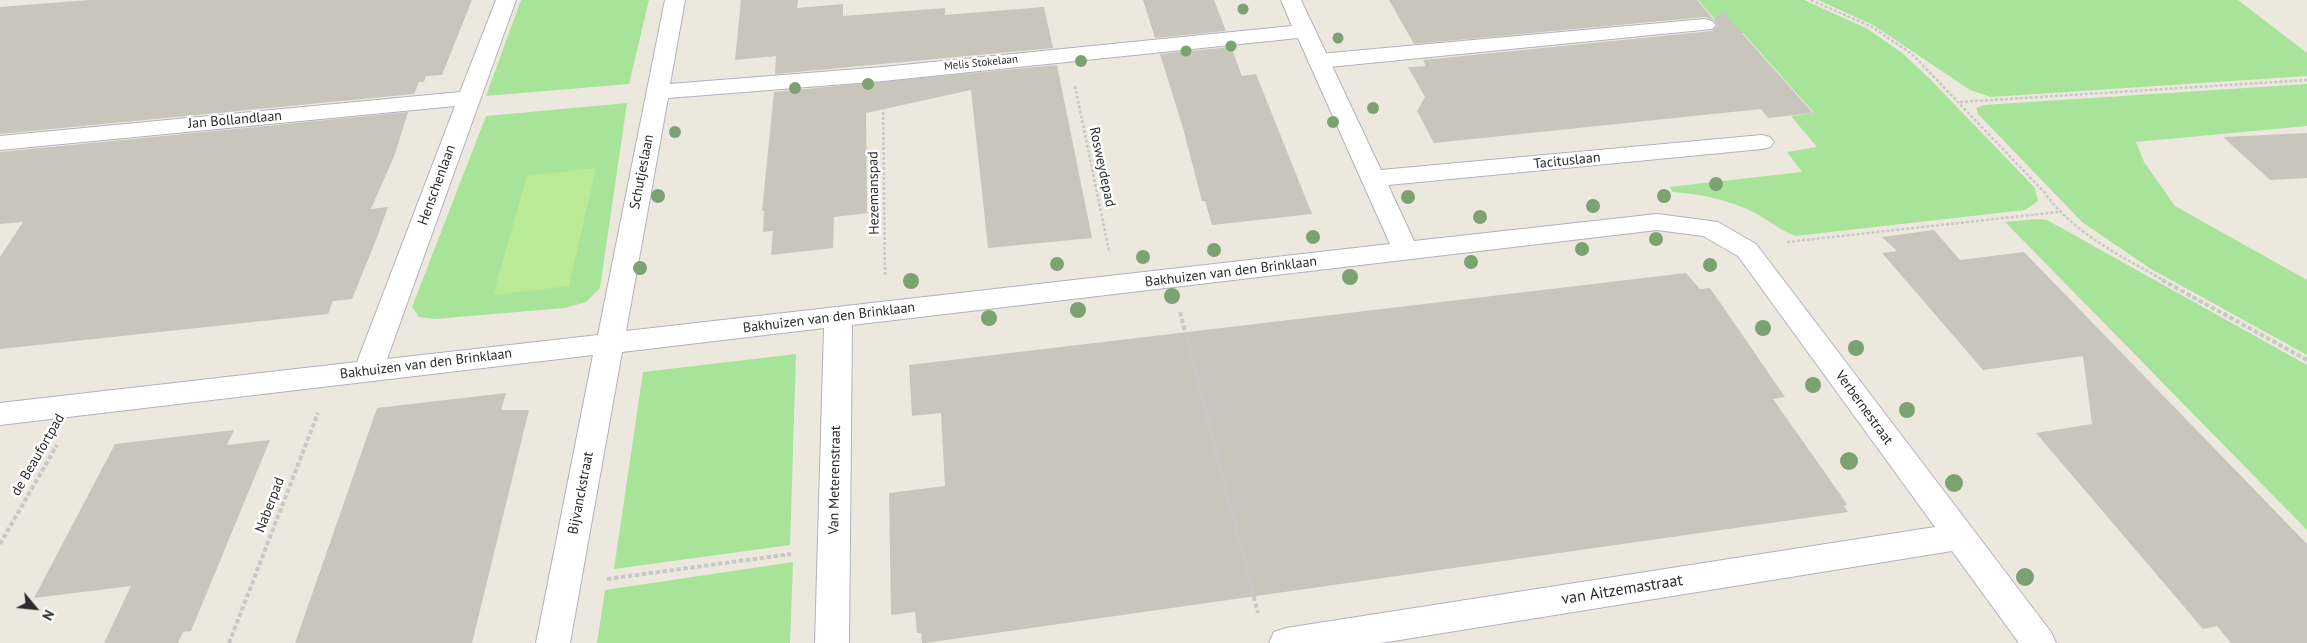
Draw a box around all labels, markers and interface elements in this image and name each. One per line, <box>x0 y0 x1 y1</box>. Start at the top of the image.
street label: Melis Stokelaan <box>943 53 1019 73</box>
street label: Jan Bollandlaan <box>187 108 283 132</box>
street label: Rosweydepad <box>1085 126 1119 208</box>
street label: Schutjeslaan <box>626 133 658 211</box>
street label: Henschenlaan <box>415 142 459 228</box>
street label: Tacituslaan <box>1533 149 1601 173</box>
street label: Hezemanspad <box>865 151 883 235</box>
street label: Bakhuizen van den Brinklaan <box>1144 253 1318 291</box>
street label: Bakhuizen van den Brinklaan <box>742 299 916 337</box>
street label: Bakhuizen van den Brinklaan <box>339 345 513 383</box>
street label: Verbernestraat <box>1832 368 1896 448</box>
street label: de Beaufortpad <box>8 411 68 499</box>
street label: Van Meterenstraat <box>826 425 844 535</box>
street label: Bijvanckstraat <box>565 450 597 536</box>
street label: Naberpad <box>252 475 288 535</box>
street label: van Aitzemastraat <box>1560 571 1684 609</box>
north arrow <box>10 583 60 633</box>
text: N <box>38 607 58 623</box>

